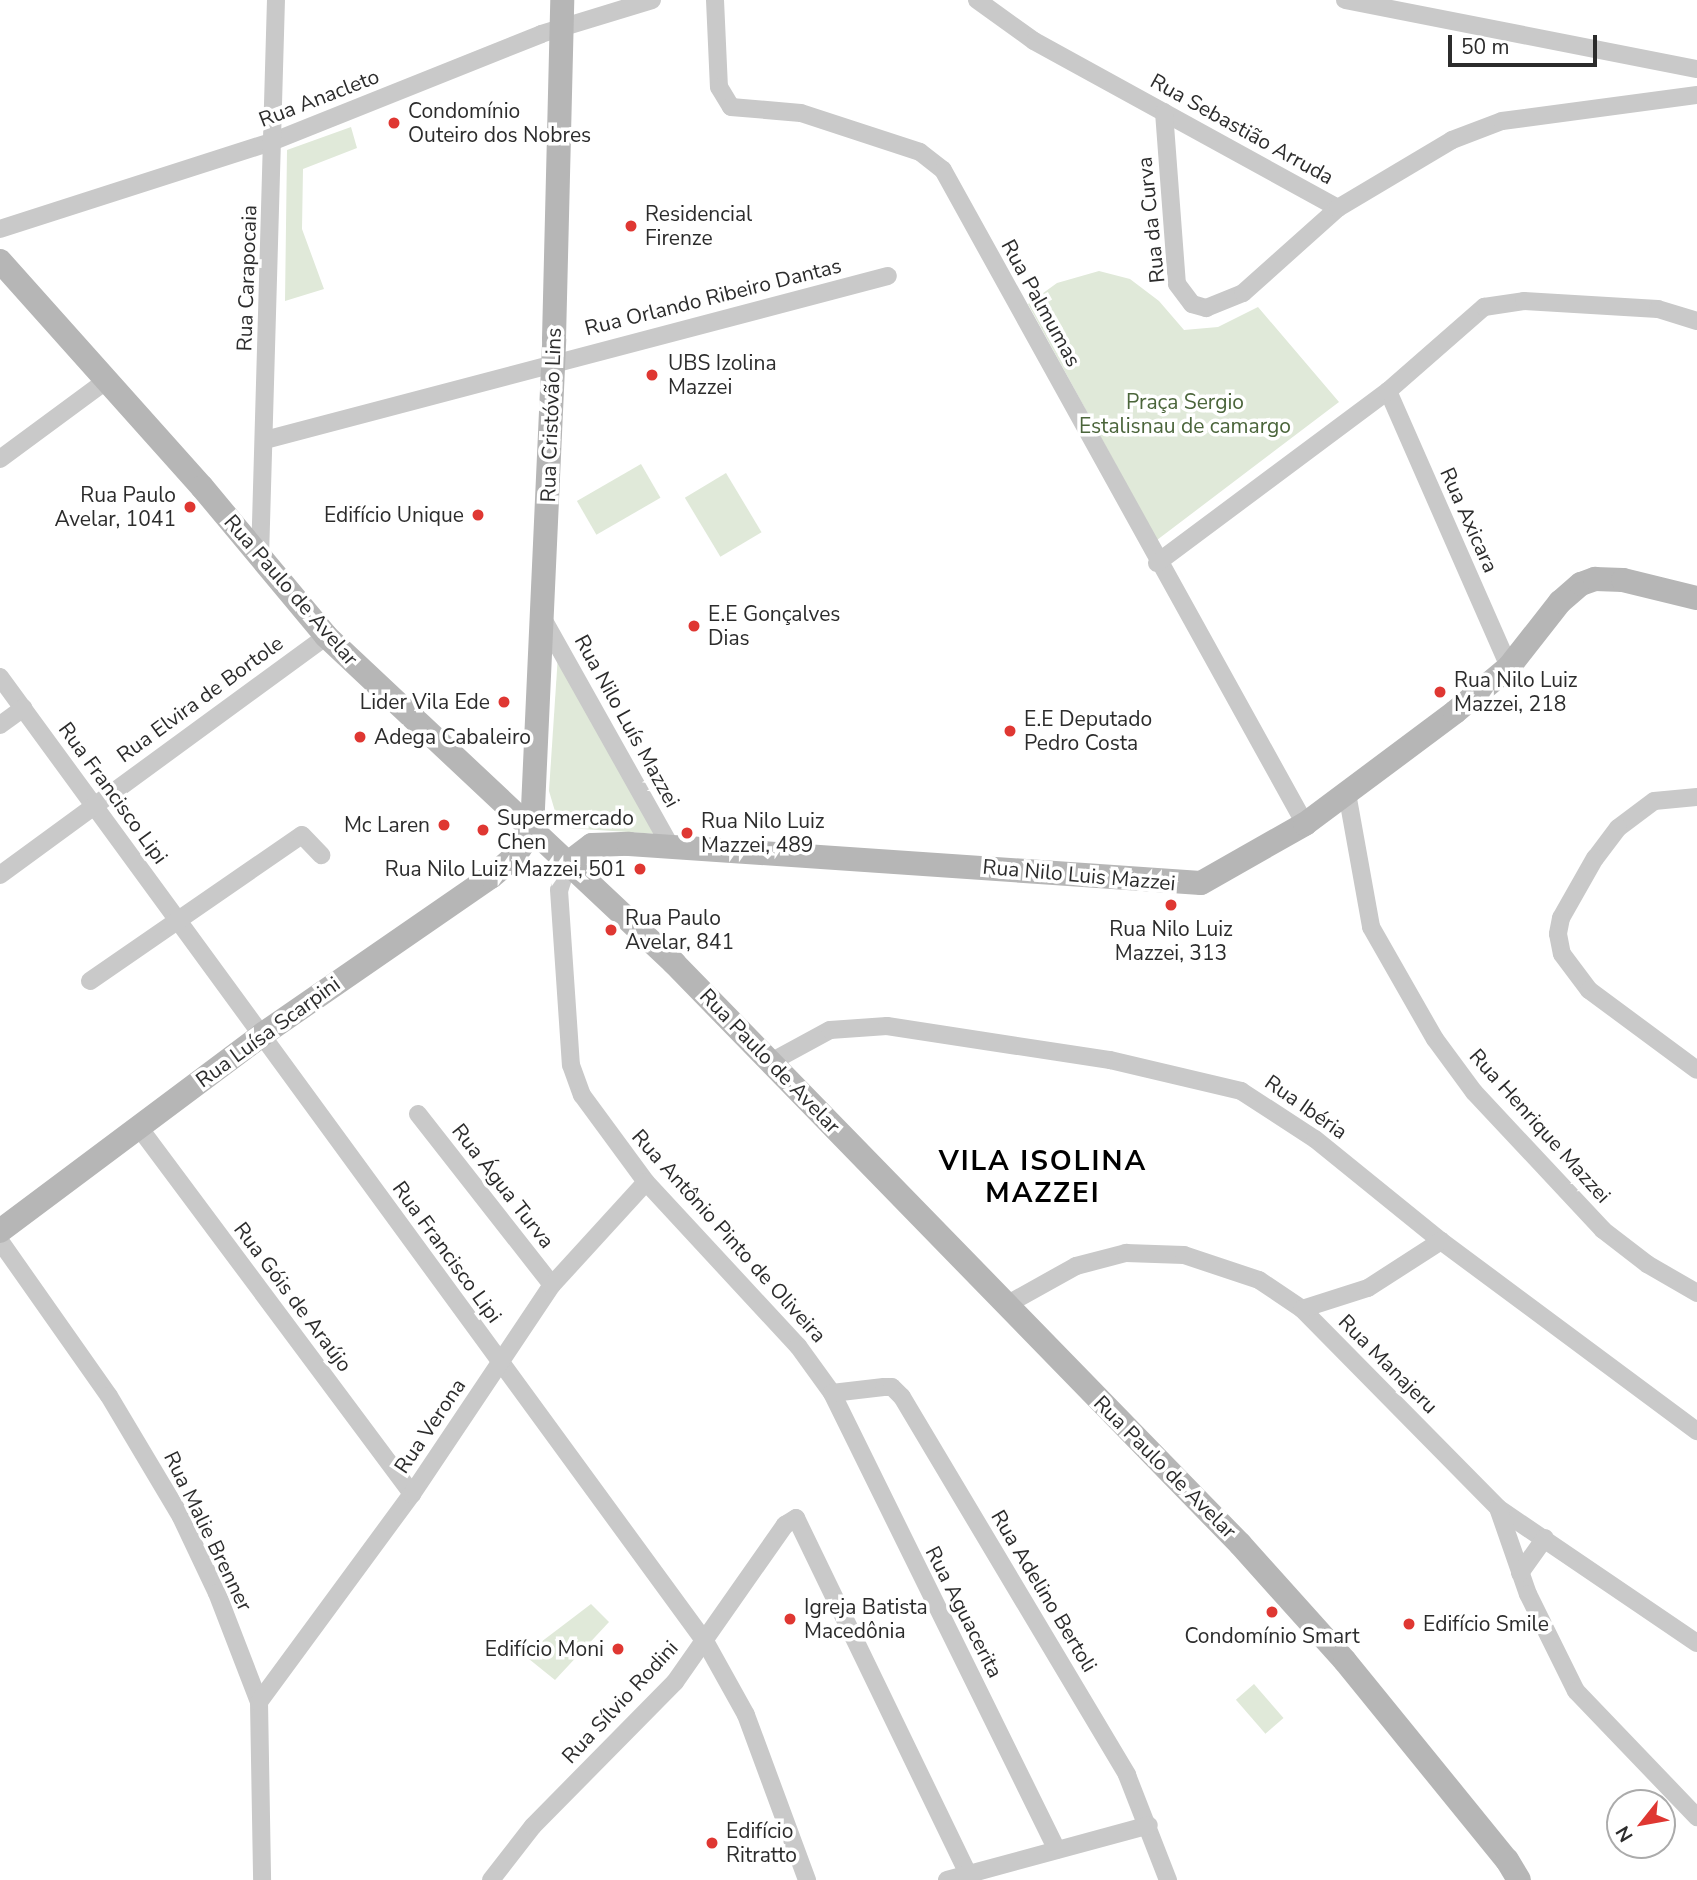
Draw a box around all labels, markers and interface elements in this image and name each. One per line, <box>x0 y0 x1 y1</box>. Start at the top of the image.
scale bar <box>1452 21 1601 65</box>
text: 50 m <box>1461 33 1510 61</box>
street label: Rua Anacleto <box>255 64 383 132</box>
street label: Rua Sebastião Arruda <box>1146 68 1338 190</box>
place label: Condomínio Outeiro dos Nobres <box>408 98 591 148</box>
marker: Condomínio Outeiro dos Nobres <box>386 115 402 131</box>
street label: Rua da Curva <box>1132 156 1170 284</box>
place label: Residencial Firenze <box>645 201 752 251</box>
street label: Rua Carapocaia <box>232 204 262 352</box>
marker: Residencial Firenze <box>623 218 639 234</box>
street label: Rua Palmumas <box>996 235 1086 371</box>
street label: Rua Orlando Ribeiro Dantas <box>582 253 844 341</box>
street label: Rua Cristóvão Lins <box>535 327 567 503</box>
place label: UBS Izolina Mazzei <box>668 350 777 400</box>
marker: UBS Izolina Mazzei <box>642 365 662 385</box>
park label: Praça Sergio Estalisnau de camargo <box>1079 389 1291 439</box>
street label: Rua Axicara <box>1435 464 1503 576</box>
place label: Rua Paulo Avelar, 1041 <box>54 482 176 532</box>
marker: Rua Paulo Avelar, 1041 <box>182 499 198 515</box>
place label: Edifício Unique <box>324 502 464 528</box>
marker: Edifício Unique <box>470 507 486 523</box>
street label: Rua Paulo de Avelar <box>219 509 363 671</box>
place label: E.E Gonçalves Dias <box>708 601 840 651</box>
marker: E.E Gonçalves Dias <box>686 618 702 634</box>
street label: Rua Elvira de Bortole <box>112 630 288 768</box>
street label: Rua Nilo Luís Mazzei <box>569 630 685 812</box>
place label: Rua Nilo Luiz Mazzei, 218 <box>1454 667 1578 717</box>
marker: Rua Nilo Luiz Mazzei, 218 <box>1432 684 1448 700</box>
place label: Lider Vila Ede <box>360 689 490 715</box>
marker: Lider Vila Ede <box>496 694 512 710</box>
place label: E.E Deputado Pedro Costa <box>1024 706 1152 756</box>
street label: Rua Francisco Lipi <box>53 717 173 869</box>
marker: E.E Deputado Pedro Costa <box>1002 723 1018 739</box>
place label: Adega Cabaleiro <box>374 724 531 750</box>
marker: Adega Cabaleiro <box>352 729 368 745</box>
place label: Supermercado Chen <box>497 805 634 855</box>
place label: Rua Nilo Luiz Mazzei, 489 <box>701 808 825 858</box>
place label: Mc Laren <box>344 812 430 838</box>
marker: Mc Laren <box>436 817 452 833</box>
marker: Supermercado Chen <box>475 822 491 838</box>
marker: Rua Nilo Luiz Mazzei, 489 <box>679 825 695 841</box>
street label: Rua Nilo Luis Mazzei <box>981 854 1177 896</box>
place label: Rua Nilo Luiz Mazzei, 501 <box>385 856 626 882</box>
marker: Rua Nilo Luiz Mazzei, 501 <box>632 861 648 877</box>
marker: Rua Nilo Luiz Mazzei, 313 <box>1163 897 1179 913</box>
place label: Rua Paulo Avelar, 841 <box>625 905 734 955</box>
place label: Rua Nilo Luiz Mazzei, 313 <box>1109 916 1233 966</box>
marker: Rua Paulo Avelar, 841 <box>603 922 619 938</box>
street label: Rua Luísa Scarpini <box>191 971 345 1093</box>
street label: Rua Paulo de Avelar <box>694 983 846 1139</box>
street label: Rua Henrique Mazzei <box>1464 1044 1616 1208</box>
street label: Rua Ibéria <box>1260 1070 1352 1144</box>
street label: Rua Água Turva <box>447 1119 559 1253</box>
street label: Rua Antônio Pinto de Oliveira <box>627 1124 831 1348</box>
district label: VILA ISOLINA MAZZEI <box>940 1144 1146 1210</box>
street label: Rua Francisco Lipi <box>387 1176 507 1328</box>
street label: Rua Góis de Araújo <box>229 1217 357 1377</box>
street label: Rua Manajeru <box>1333 1309 1443 1419</box>
street label: Rua Verona <box>389 1374 471 1478</box>
street label: Rua Paulo de Avelar <box>1088 1390 1242 1544</box>
street label: Rua Malie Brenner <box>158 1447 258 1615</box>
street label: Rua Adelino Bertoli <box>986 1505 1102 1677</box>
street label: Rua Aguacerita <box>920 1542 1008 1682</box>
place label: Igreja Batista Macedônia <box>804 1594 928 1644</box>
marker: Condomínio Smart <box>1264 1604 1280 1620</box>
marker: Igreja Batista Macedônia <box>782 1611 798 1627</box>
place label: Edifício Smile <box>1423 1611 1549 1637</box>
marker: Edifício Smile <box>1401 1616 1417 1632</box>
place label: Condomínio Smart <box>1184 1623 1360 1649</box>
street label: Rua Sílvio Rodini <box>557 1635 683 1769</box>
place label: Edifício Moni <box>485 1636 604 1662</box>
marker: Edifício Moni <box>610 1641 626 1657</box>
north arrow <box>1606 1789 1676 1859</box>
place label: Edifício Ritratto <box>726 1818 797 1868</box>
text: N <box>1610 1821 1640 1847</box>
marker: Edifício Ritratto <box>704 1835 720 1851</box>

